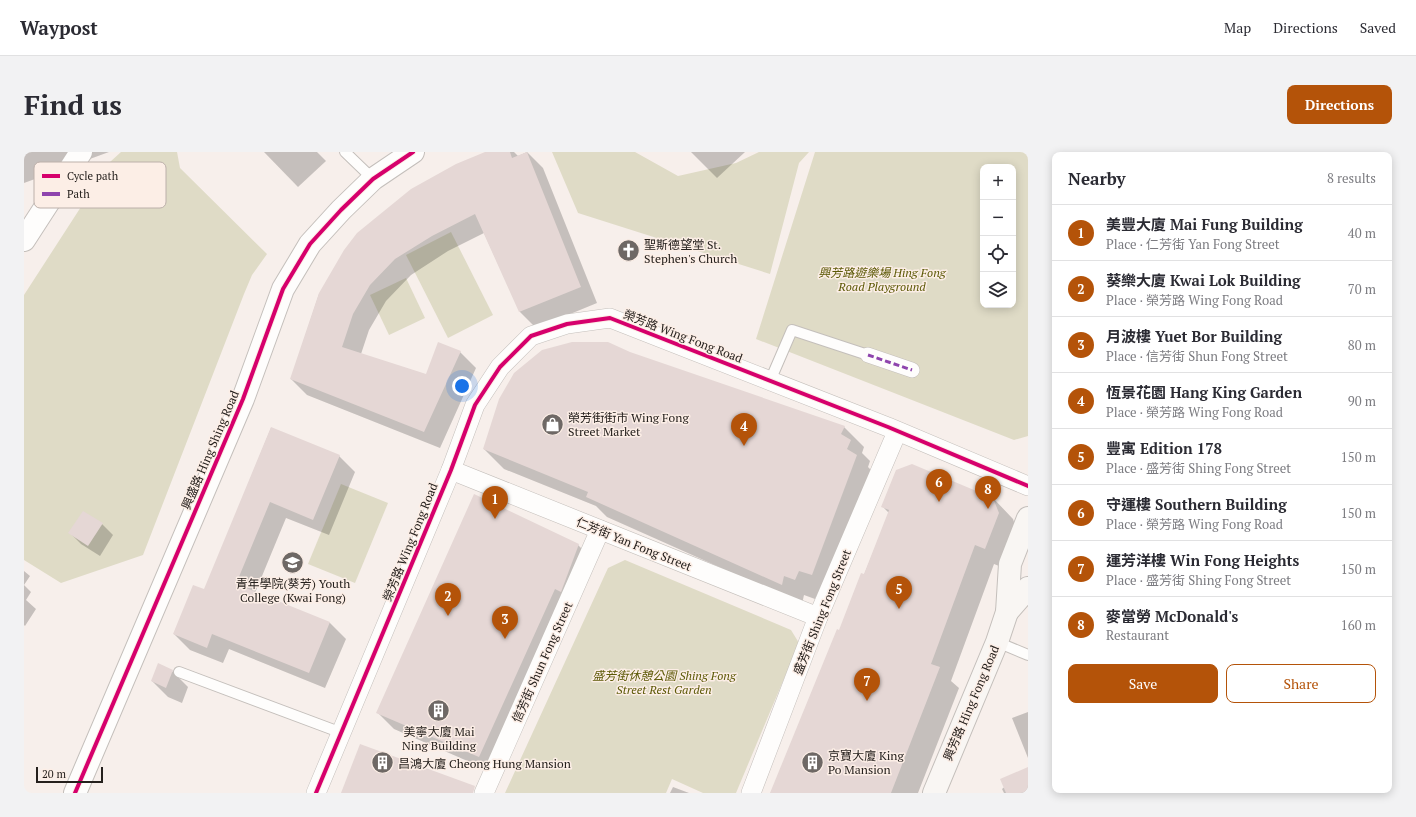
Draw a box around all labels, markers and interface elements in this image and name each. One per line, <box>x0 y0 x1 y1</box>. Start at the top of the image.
text: Waypost <box>20 15 98 40</box>
text: Map <box>1224 18 1251 37</box>
text: Directions <box>1273 18 1338 37</box>
text: Saved <box>1360 18 1396 37</box>
button: Directions <box>1287 85 1392 124</box>
text: Find us <box>24 86 122 123</box>
legend <box>34 162 166 208</box>
map controls <box>980 164 1016 308</box>
button: + <box>980 164 1016 200</box>
text: Nearby <box>1068 167 1126 190</box>
text: Cycle path <box>67 169 119 183</box>
text: 8 results <box>1327 169 1376 187</box>
text: Path <box>67 187 90 201</box>
button: − <box>980 200 1016 236</box>
text: 美豐大廈 Mai Fung Building <box>1106 214 1303 234</box>
text: 1 <box>1077 224 1085 242</box>
text: 40 m <box>1348 224 1376 242</box>
text: Place · 仁芳街 Yan Fong Street <box>1106 235 1280 253</box>
button: locate <box>980 236 1016 272</box>
place label: 聖斯德望堂 St. Stephen's Church <box>644 237 737 266</box>
church icon: 聖斯德望堂 St. Stephen's Church <box>616 238 642 264</box>
park label: 興芳路遊樂場 Hing Fong Road Playground <box>818 265 947 294</box>
text: 葵樂大廈 Kwai Lok Building <box>1106 270 1301 290</box>
button: layers <box>980 272 1016 308</box>
text: 2 <box>1077 280 1085 298</box>
text: 70 m <box>1348 280 1376 298</box>
text: Place · 榮芳路 Wing Fong Road <box>1106 291 1283 309</box>
street label: 榮芳路 Wing Fong Road <box>621 306 745 366</box>
text: 月波樓 Yuet Bor Building <box>1106 326 1282 346</box>
text: 3 <box>1077 336 1085 354</box>
text: 80 m <box>1348 336 1376 354</box>
text: Place · 信芳街 Shun Fong Street <box>1106 347 1288 365</box>
your location <box>452 376 472 396</box>
text: 恆景花園 Hang King Garden <box>1106 382 1302 402</box>
street label: 興盛路 Hing Shing Road <box>178 388 242 512</box>
text: 4 <box>1077 392 1085 410</box>
text: 90 m <box>1348 392 1376 410</box>
text: Place · 榮芳路 Wing Fong Road <box>1106 403 1283 421</box>
place label: 榮芳街街市 Wing Fong Street Market <box>568 410 689 439</box>
shop icon: 榮芳街街市 Wing Fong Street Market <box>539 411 565 437</box>
pin: 4 <box>731 413 757 446</box>
text: 豐寓 Edition 178 <box>1106 438 1222 458</box>
text: 5 <box>1077 448 1085 466</box>
text: 150 m <box>1341 448 1376 466</box>
text: Place · 盛芳街 Shing Fong Street <box>1106 459 1291 477</box>
pin: 6 <box>926 469 952 502</box>
pin: 8 <box>975 476 1001 509</box>
street label: 榮芳路 Wing Fong Road <box>379 480 441 603</box>
pin: 1 <box>482 486 508 519</box>
text: 守運樓 Southern Building <box>1106 494 1287 514</box>
text: 6 <box>1077 504 1085 522</box>
text: 150 m <box>1341 504 1376 522</box>
street label: 仁芳街 Yan Fong Street <box>574 514 694 574</box>
text: Place · 榮芳路 Wing Fong Road <box>1106 515 1283 533</box>
street label: 盛芳街 Shing Fong Street <box>790 547 854 677</box>
school or university icon: 青年學院(葵芳) Youth College (Kwai Fong) <box>280 549 306 575</box>
text: 運芳洋樓 Win Fong Heights <box>1106 550 1299 570</box>
text: 7 <box>1077 560 1085 578</box>
text: 150 m <box>1341 560 1376 578</box>
text: Place · 盛芳街 Shing Fong Street <box>1106 571 1291 589</box>
place label: 青年學院(葵芳) Youth College (Kwai Fong) <box>236 576 350 605</box>
pin: 5 <box>886 576 912 609</box>
pin: 2 <box>435 583 461 616</box>
street label: 信芳街 Shun Fong Street <box>509 599 576 725</box>
pin: 3 <box>492 606 518 639</box>
text: 麥當勞 McDonald's <box>1106 606 1238 626</box>
text: 8 <box>1077 616 1085 634</box>
text: 160 m <box>1341 616 1376 634</box>
text: Restaurant <box>1106 626 1169 644</box>
street label: 興芳路 Hing Fong Road <box>940 643 1002 763</box>
button: Save <box>1068 664 1218 703</box>
button: Share <box>1226 664 1376 703</box>
park label: 盛芳街休憩公園 Shing Fong Street Rest Garden <box>592 668 737 697</box>
pin: 7 <box>854 668 880 701</box>
building icon: 美寧大廈 Mai Ning Building <box>426 697 452 723</box>
place label: 美寧大廈 Mai Ning Building <box>402 724 477 753</box>
place label: 京寶大廈 King Po Mansion <box>828 748 904 777</box>
building icon: 京寶大廈 King Po Mansion <box>800 749 826 775</box>
building icon: 昌鴻大廈 Cheong Hung Mansion <box>370 750 396 776</box>
place label: 昌鴻大廈 Cheong Hung Mansion <box>398 756 571 771</box>
scale bar <box>36 765 103 784</box>
text: 20 m <box>42 767 66 781</box>

